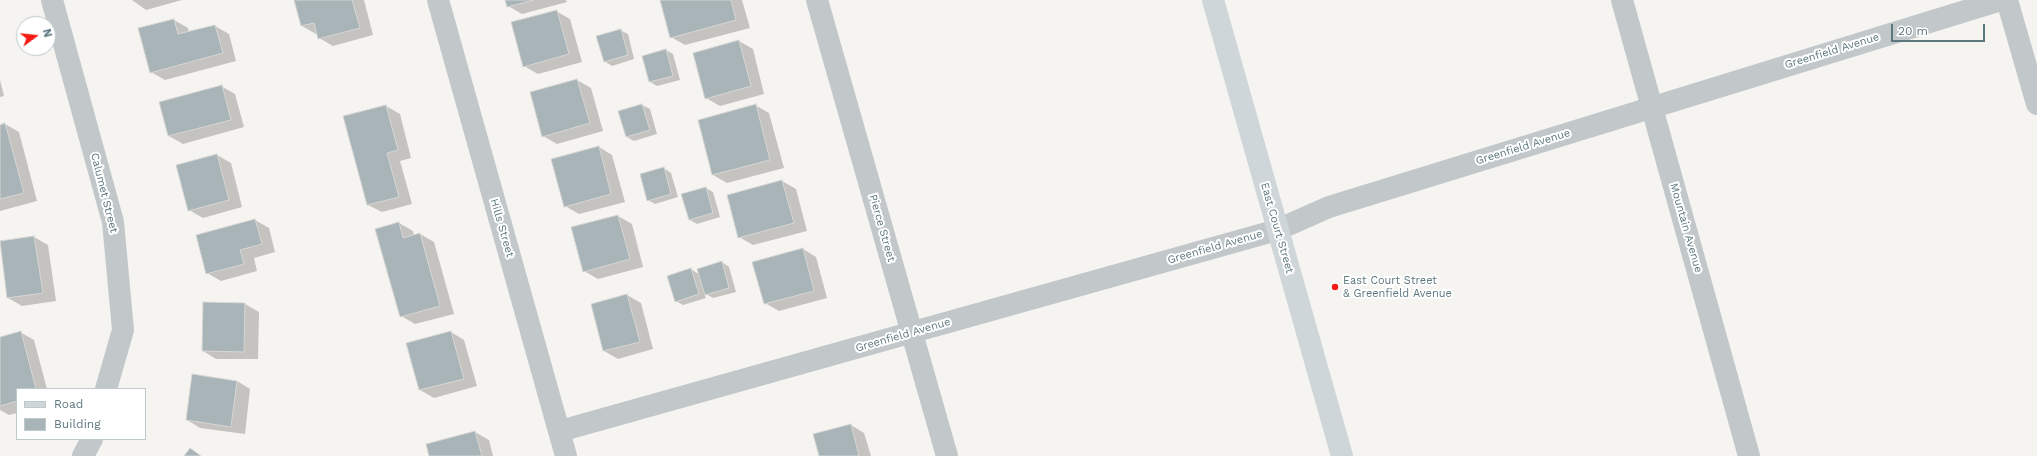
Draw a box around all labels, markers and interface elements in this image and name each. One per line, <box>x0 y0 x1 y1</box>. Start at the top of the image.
north arrow <box>16 16 56 56</box>
scale bar <box>1893 16 1987 42</box>
text: 20 m <box>1898 24 1928 38</box>
text: N <box>40 27 54 39</box>
street label: Greenfield Avenue <box>1783 30 1881 72</box>
street label: Greenfield Avenue <box>1474 126 1572 168</box>
street label: Calumet Street <box>88 152 120 234</box>
street label: East Court Street <box>1258 181 1296 275</box>
street label: Mountain Avenue <box>1667 182 1705 274</box>
street label: Pierce Street <box>866 193 898 263</box>
street label: Hills Street <box>487 197 517 259</box>
street label: Greenfield Avenue <box>1166 227 1264 267</box>
place label: East Court Street & Greenfield Avenue <box>1343 274 1452 300</box>
marker: East Court Street & Greenfield Avenue <box>1330 282 1340 292</box>
street label: Greenfield Avenue <box>854 315 952 355</box>
legend <box>16 388 146 440</box>
text: Road <box>54 397 83 411</box>
text: Building <box>54 417 101 431</box>

